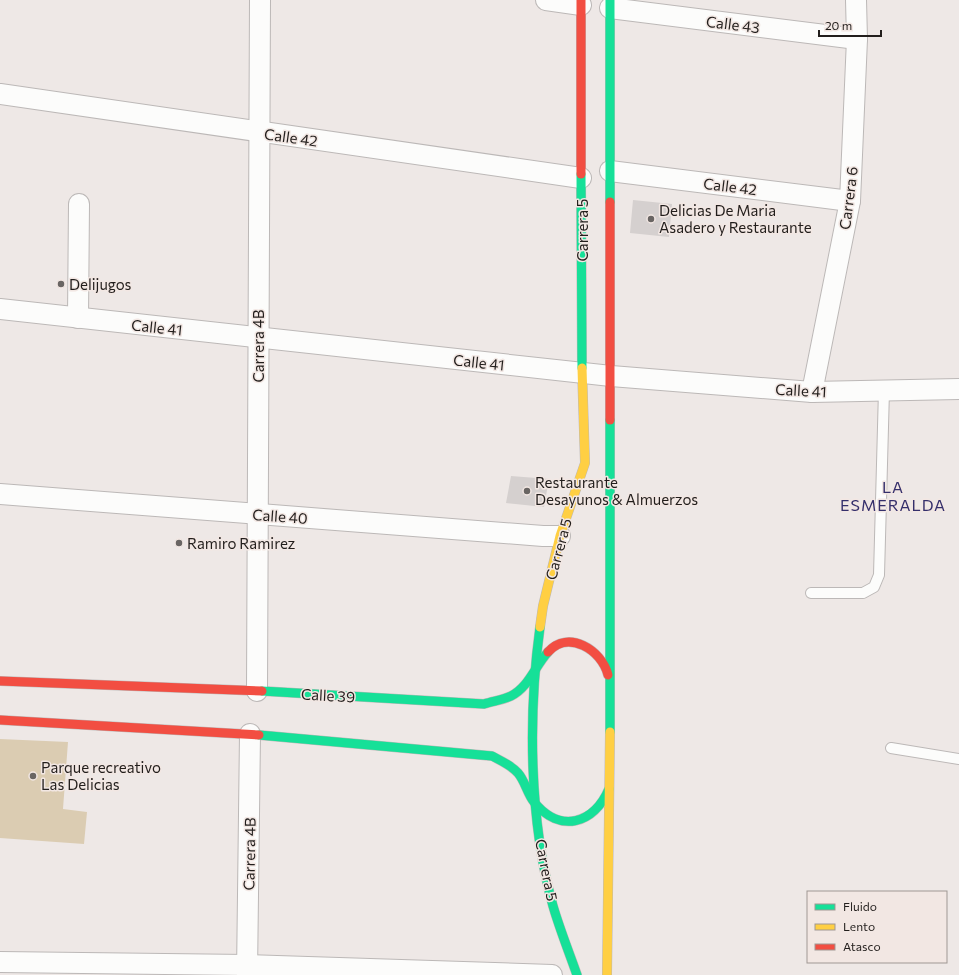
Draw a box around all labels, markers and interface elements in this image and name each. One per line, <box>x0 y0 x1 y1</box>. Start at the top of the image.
street label: Calle 43 <box>705 12 761 36</box>
scale bar <box>819 12 881 38</box>
text: 20 m <box>825 18 852 32</box>
street label: Calle 42 <box>263 124 319 150</box>
street label: Carrera 6 <box>835 165 861 231</box>
street label: Calle 42 <box>702 174 758 198</box>
street label: Carrera 5 <box>573 199 591 261</box>
place label: Delicias De Maria Asadero y Restaurante <box>659 201 812 236</box>
marker: Delicias De Maria Asadero y Restaurante <box>646 214 656 224</box>
place label: Delijugos <box>69 275 132 293</box>
marker: Delijugos <box>56 279 66 289</box>
street label: Carrera 4B <box>249 309 267 383</box>
street label: Calle 41 <box>130 315 184 339</box>
street label: Calle 41 <box>452 350 506 374</box>
street label: Calle 41 <box>775 380 827 400</box>
place label: Restaurante Desayunos & Almuerzos <box>535 473 698 508</box>
district label: LA ESMERALDA <box>840 477 946 514</box>
marker: Restaurante Desayunos & Almuerzos <box>522 486 532 496</box>
street label: Calle 40 <box>252 505 308 527</box>
street label: Carrera 5 <box>541 516 575 582</box>
place label: Ramiro Ramirez <box>187 534 295 552</box>
marker: Ramiro Ramirez <box>174 538 184 548</box>
street label: Calle 39 <box>300 685 356 705</box>
place label: Parque recreativo Las Delicias <box>41 758 161 793</box>
marker: Parque recreativo Las Delicias <box>28 771 38 781</box>
street label: Carrera 4B <box>239 817 259 891</box>
street label: Carrera 5 <box>532 837 562 903</box>
legend <box>807 891 947 963</box>
text: Fluido <box>843 899 877 913</box>
text: Lento <box>843 919 875 933</box>
text: Atasco <box>843 939 881 953</box>

